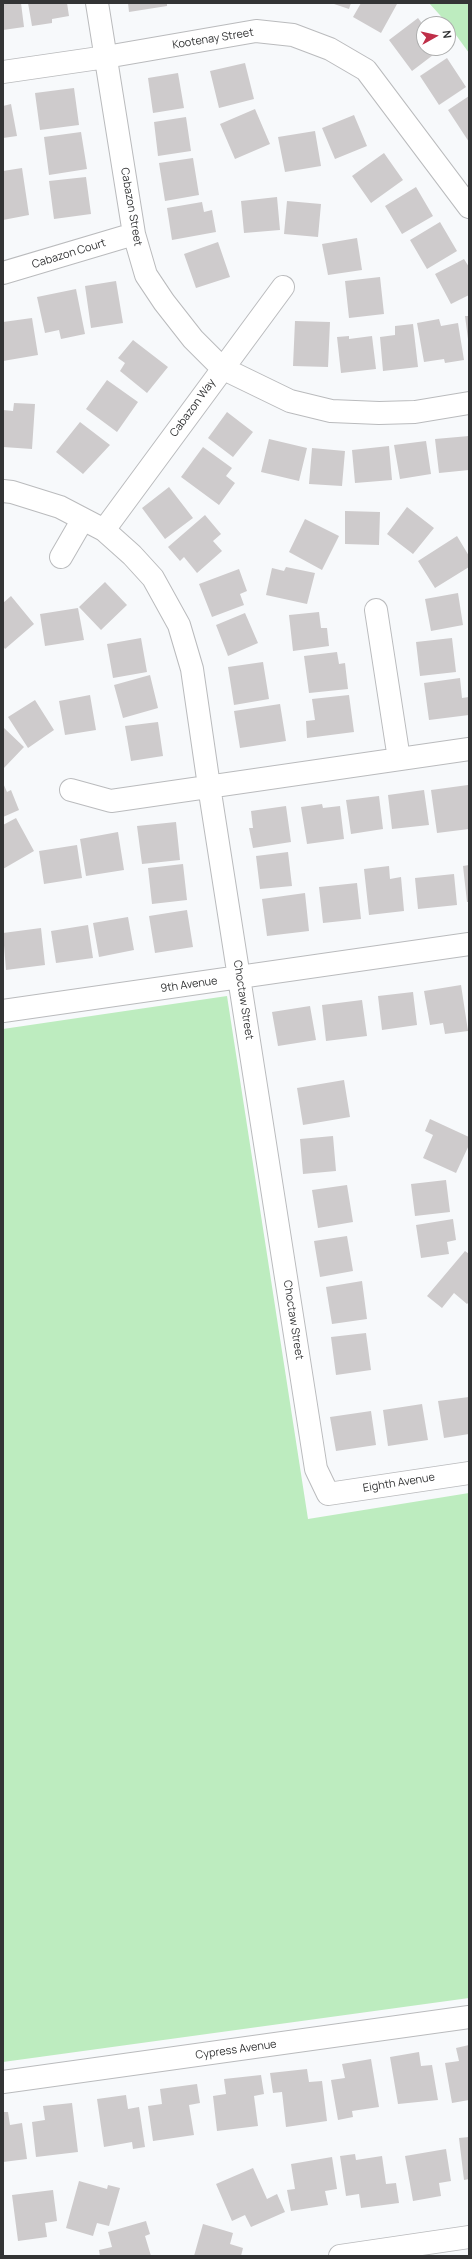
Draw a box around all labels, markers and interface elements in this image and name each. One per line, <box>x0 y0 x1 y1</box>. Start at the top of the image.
north arrow <box>416 16 456 56</box>
street label: Kootenay Street <box>171 26 255 52</box>
text: N <box>439 29 455 39</box>
street label: Cabazon Street <box>118 167 144 247</box>
street label: Cabazon Court <box>30 237 108 271</box>
street label: Cabazon Way <box>167 376 219 440</box>
street label: Choctaw Street <box>230 959 256 1041</box>
street label: 9th Avenue <box>160 974 218 996</box>
street label: Choctaw Street <box>280 1279 306 1361</box>
street label: Eighth Avenue <box>362 1471 436 1495</box>
street label: Cypress Avenue <box>195 2038 277 2062</box>

